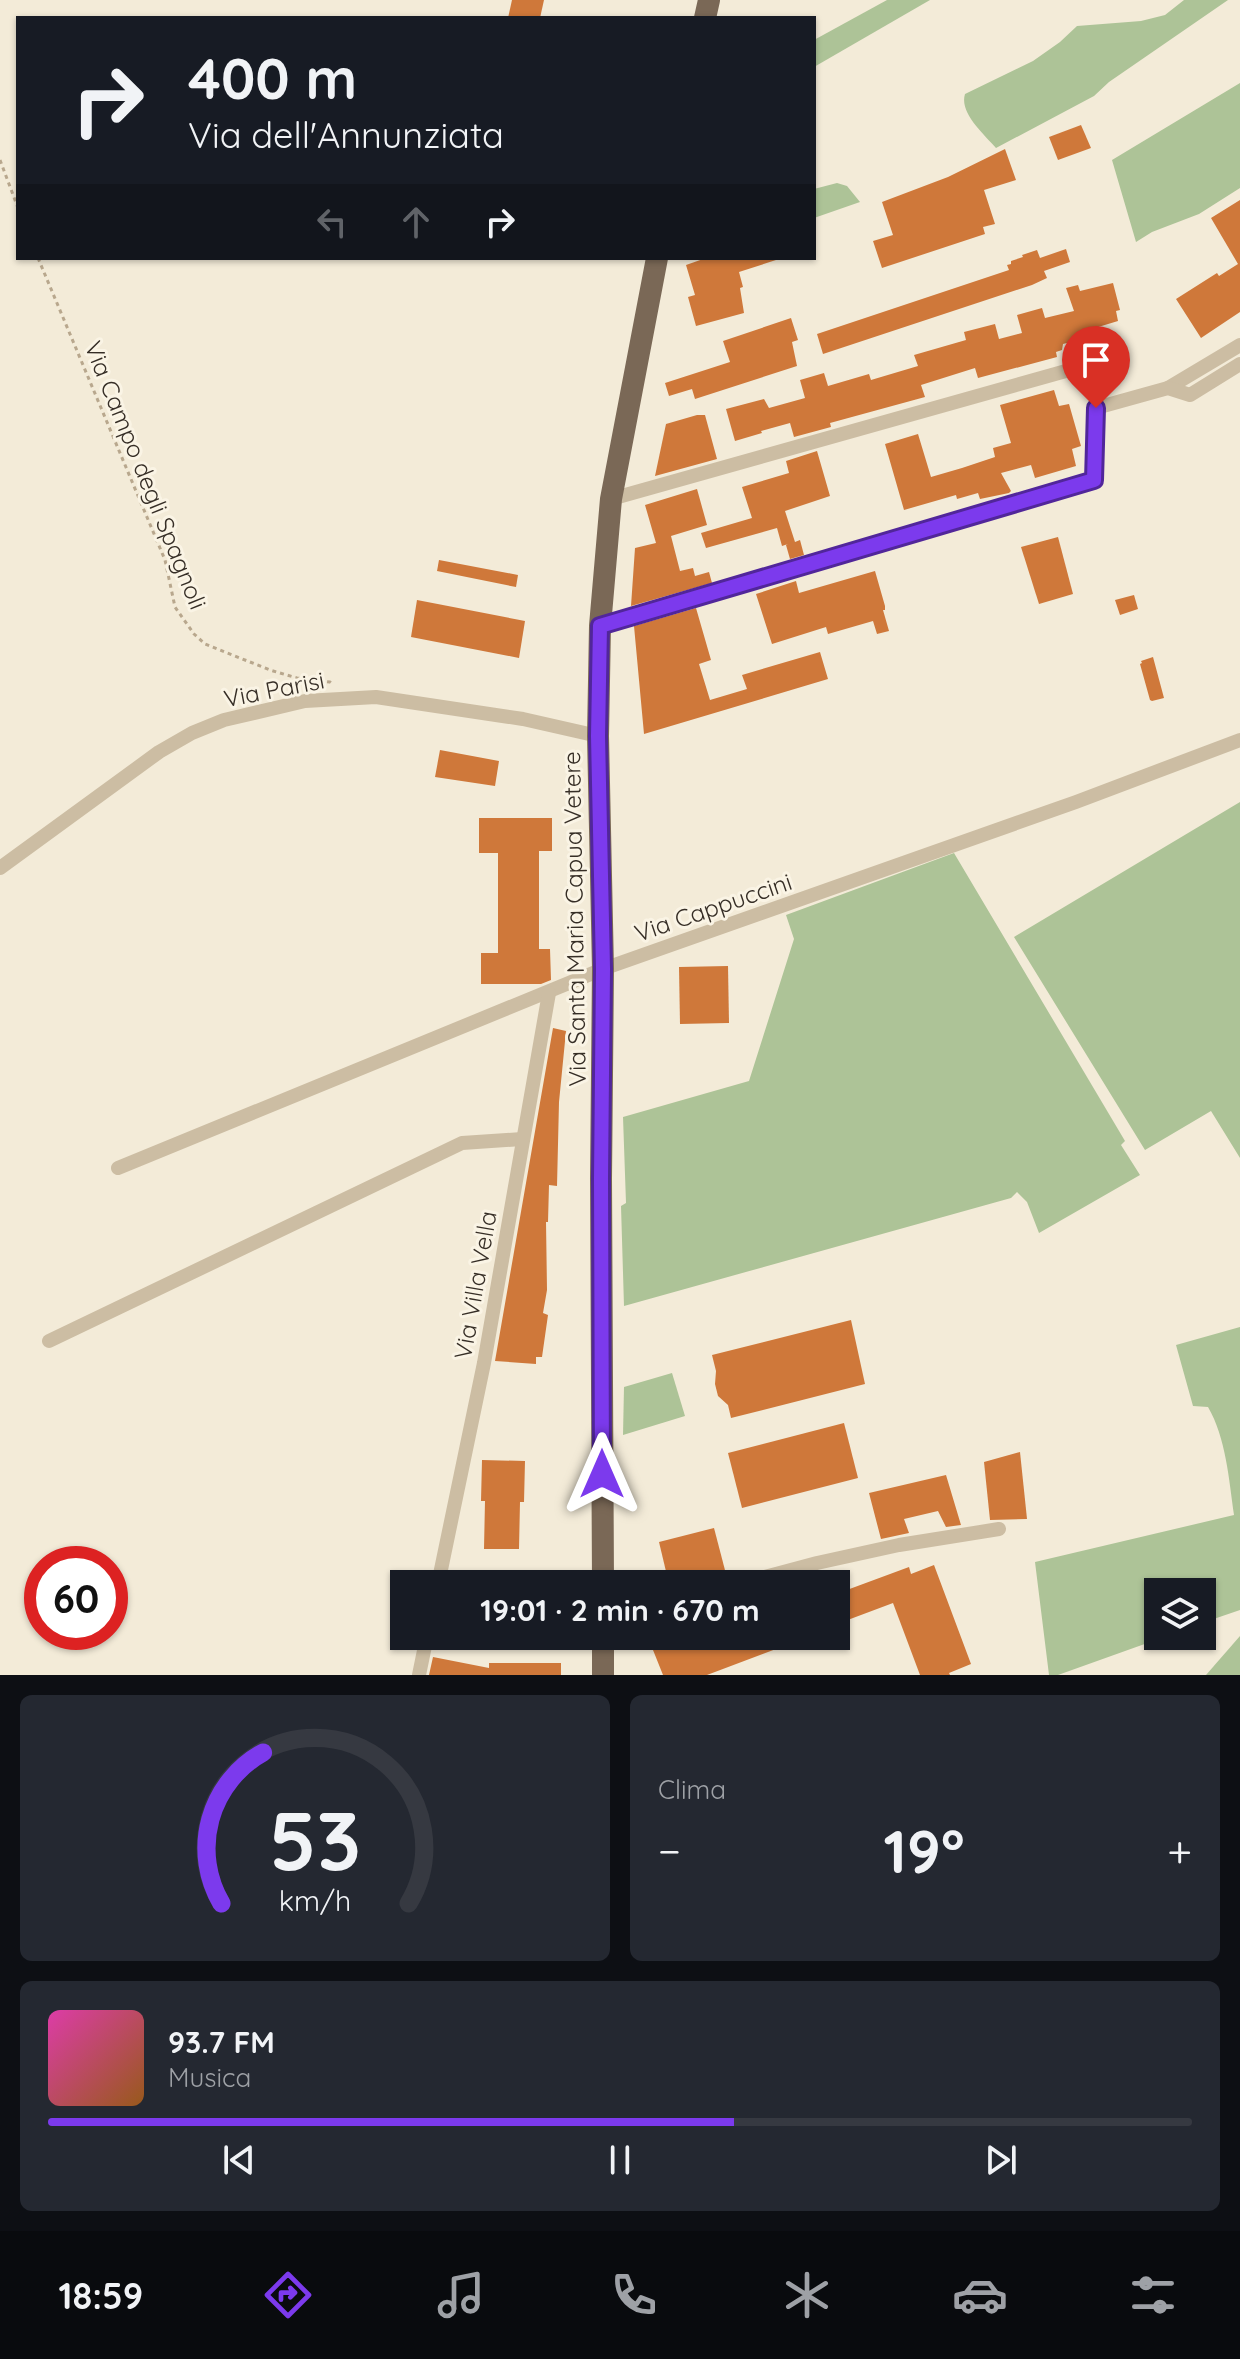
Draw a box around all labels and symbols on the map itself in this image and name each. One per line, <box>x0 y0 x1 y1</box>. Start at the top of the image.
pin <box>1062 326 1130 408</box>
street label: Via Campo degli Spagnoli <box>78 336 214 614</box>
street label: Via Parisi <box>221 665 327 713</box>
street label: Via Santa Maria Capua Vetere <box>556 751 592 1087</box>
street label: Via Cappuccini <box>631 866 795 948</box>
street label: Via Villa Vella <box>447 1209 503 1361</box>
position arrow <box>560 1432 644 1516</box>
speed limit sign: 60 <box>24 1546 128 1650</box>

